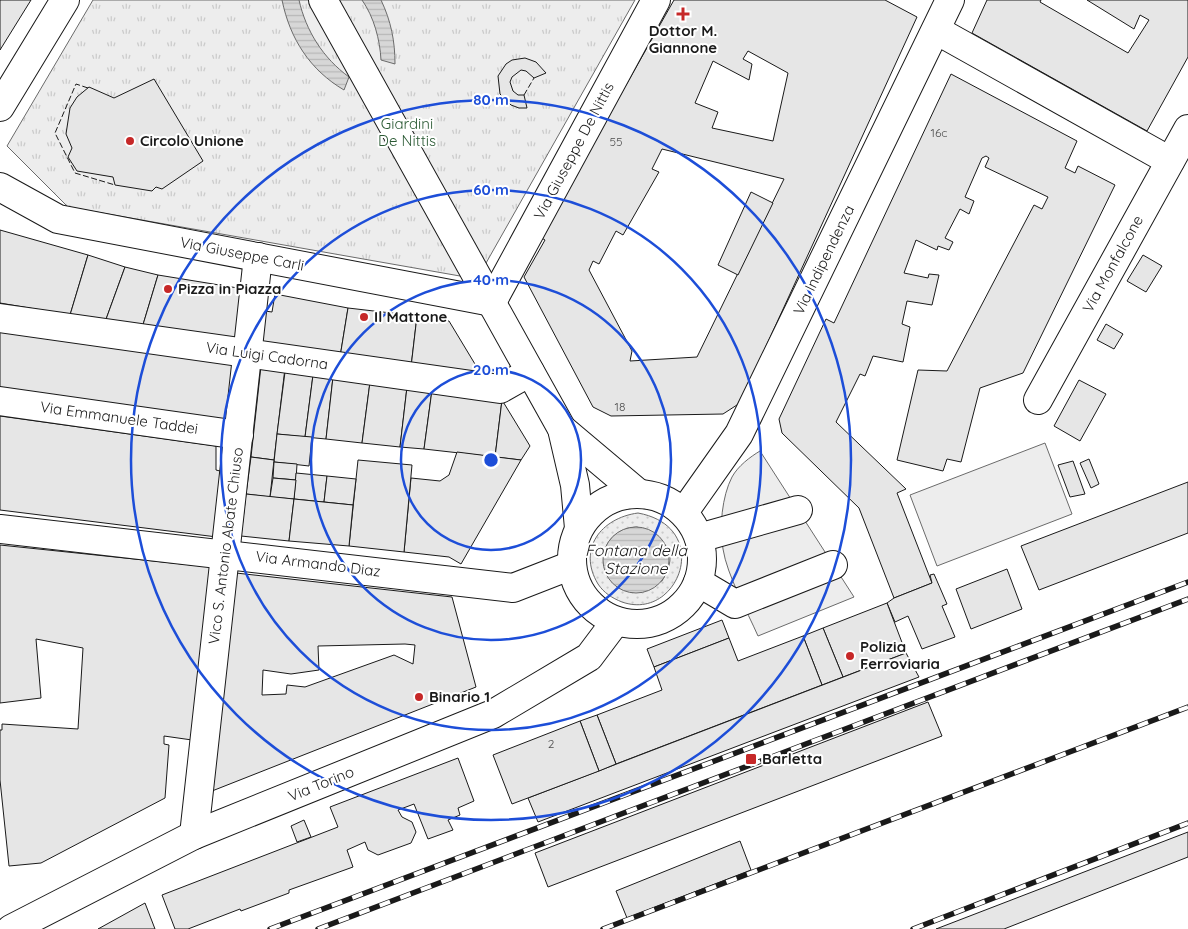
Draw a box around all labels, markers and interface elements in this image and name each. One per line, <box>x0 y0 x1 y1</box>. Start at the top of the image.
marker: Dottor M. Giannone <box>677 8 689 20</box>
place label: Dottor M. Giannone <box>649 21 717 57</box>
street label: Via Giuseppe De Nittis <box>529 79 618 223</box>
text: 80 m <box>473 90 509 109</box>
park label: Giardini De Nittis <box>378 114 436 150</box>
house number: 16c <box>930 125 948 140</box>
place label: Circolo Unione <box>140 131 244 150</box>
house number: 55 <box>609 134 623 149</box>
marker: Circolo Unione <box>124 135 136 147</box>
text: 60 m <box>473 180 509 199</box>
street label: Via Indipendenza <box>789 202 858 318</box>
street label: Via Monfalcone <box>1078 212 1147 316</box>
street label: Via Giuseppe Carli <box>178 232 306 275</box>
text: 40 m <box>473 270 509 289</box>
place label: Pizza in Piazza <box>178 279 281 298</box>
marker: Pizza in Piazza <box>162 283 174 295</box>
place label: Il Mattone <box>374 307 448 326</box>
marker: Il Mattone <box>358 311 370 323</box>
street label: Via Luigi Cadorna <box>205 338 329 373</box>
text: 20 m <box>473 360 509 379</box>
street label: Via Emmanuele Taddei <box>39 397 199 438</box>
house number: 18 <box>615 399 625 414</box>
street label: Vico S. Antonio Abate Chiuso <box>204 446 247 646</box>
centre of rings <box>482 451 500 469</box>
water label: Fontana della Stazione <box>585 540 688 578</box>
street label: Via Armando Diaz <box>254 546 382 581</box>
place label: Polizia Ferroviaria <box>860 637 940 673</box>
marker: Polizia Ferroviaria <box>844 650 856 662</box>
place label: Binario 1 <box>429 687 490 706</box>
marker: Binario 1 <box>413 691 425 703</box>
house number: 2 <box>548 736 555 751</box>
place label: Barletta <box>762 749 822 768</box>
marker: Barletta <box>744 752 758 766</box>
street label: Via Torino <box>285 762 357 805</box>

